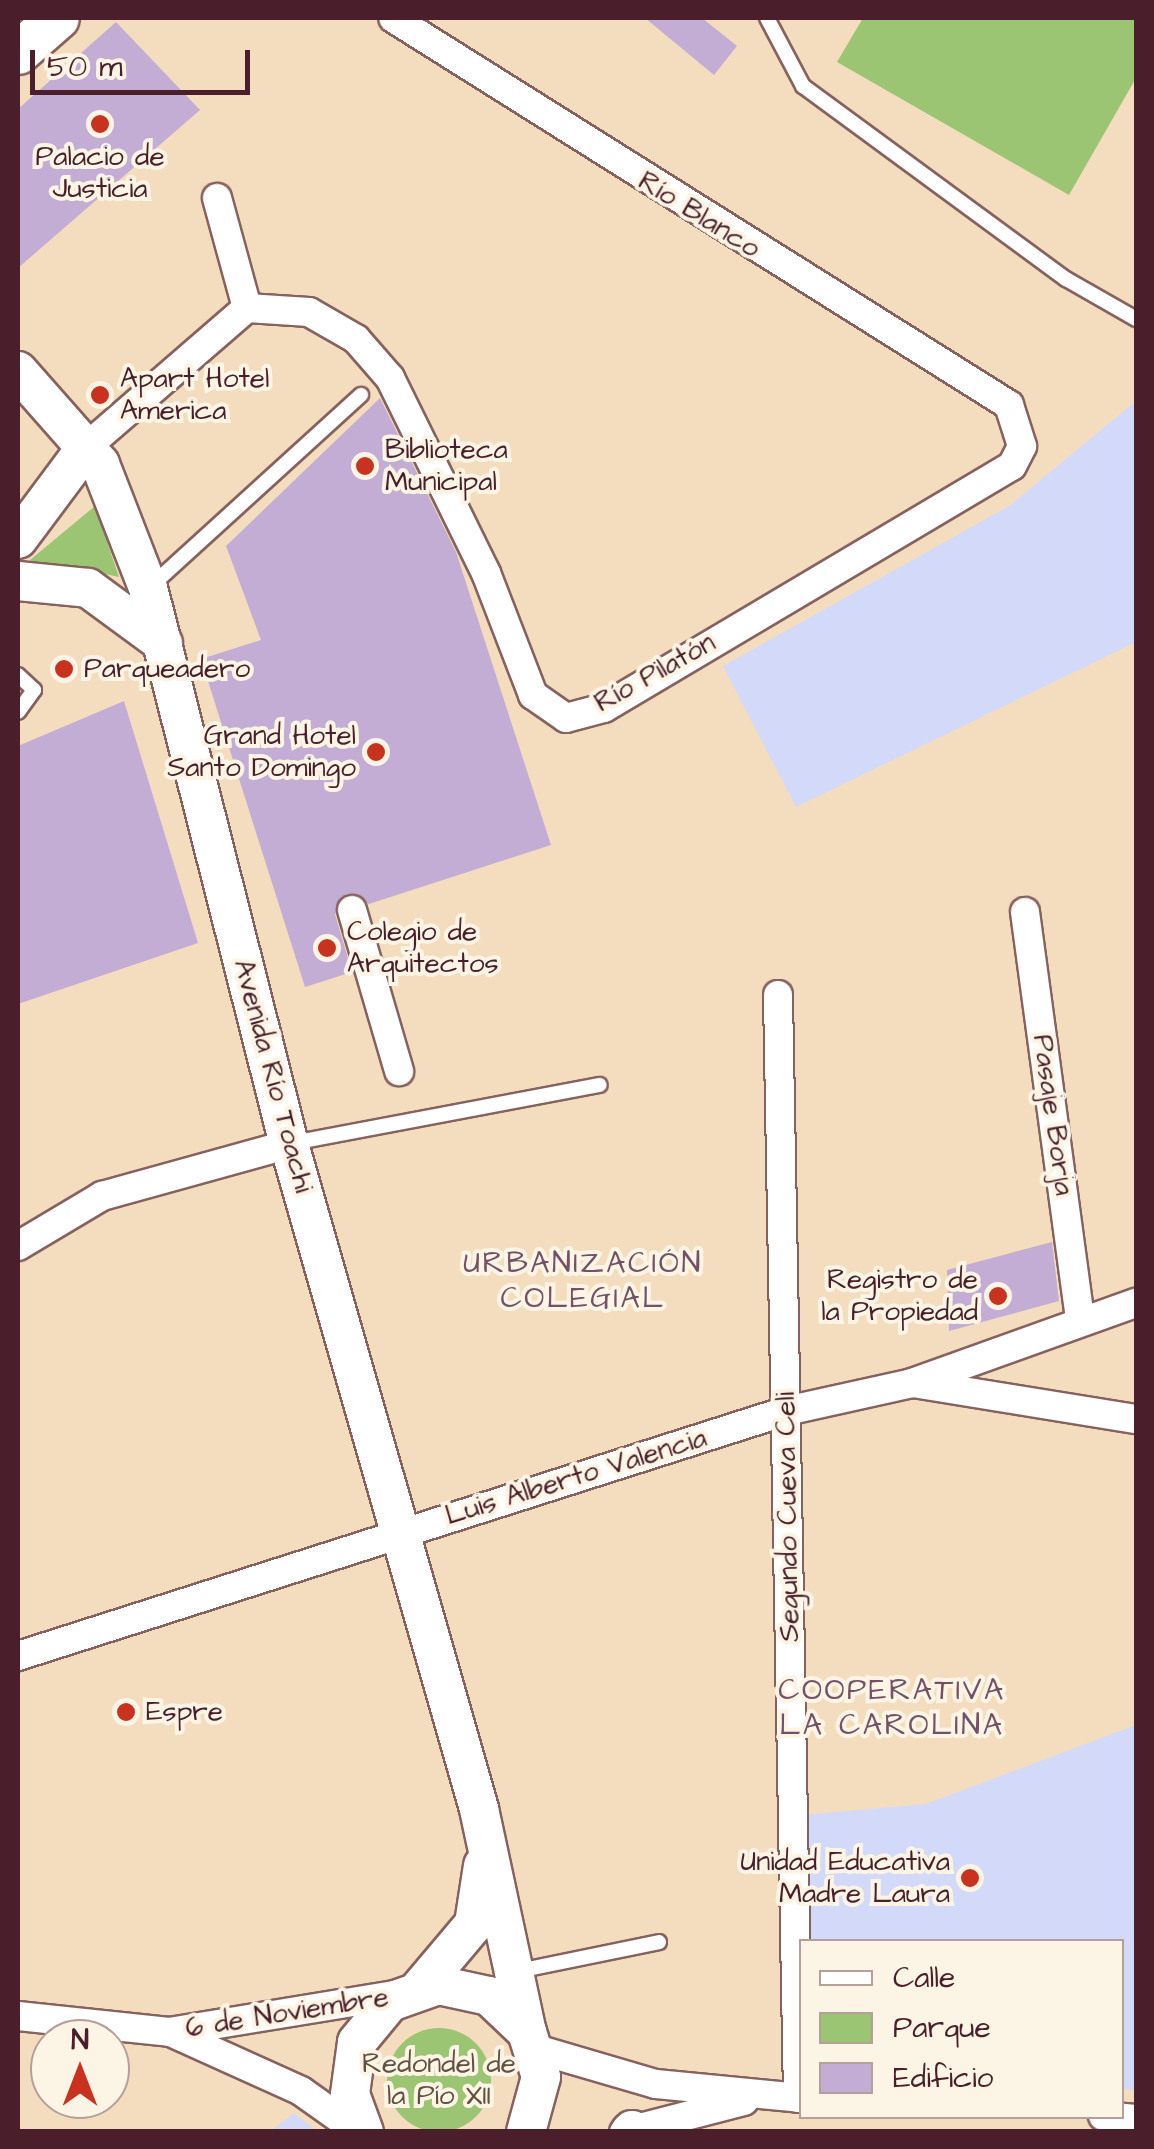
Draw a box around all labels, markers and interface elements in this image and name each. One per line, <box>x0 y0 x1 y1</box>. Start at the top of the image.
scale bar <box>35 30 255 92</box>
text: 50 m <box>47 46 123 88</box>
marker: Palacio de Justicia <box>89 113 111 135</box>
place label: Palacio de Justicia <box>35 140 165 206</box>
street label: Río Blanco <box>632 164 766 266</box>
place label: Apart Hotel America <box>120 362 269 428</box>
marker: Apart Hotel America <box>89 384 111 406</box>
place label: Biblioteca Municipal <box>385 433 508 499</box>
marker: Biblioteca Municipal <box>354 455 376 477</box>
street label: Río Pilatón <box>589 626 721 720</box>
place label: Parqueadero <box>84 652 250 686</box>
marker: Parqueadero <box>53 658 75 680</box>
place label: Grand Hotel Santo Domingo <box>167 719 356 785</box>
marker: Grand Hotel Santo Domingo <box>365 741 387 763</box>
place label: Colegio de Arquitectos <box>347 915 499 981</box>
marker: Colegio de Arquitectos <box>316 937 338 959</box>
street label: Avenida Río Toachi <box>226 956 320 1196</box>
street label: Pasaje Borja <box>1025 1032 1081 1198</box>
district label: URBANIZACIÓN COLEGIAL <box>463 1245 703 1316</box>
place label: Registro de la Propiedad <box>821 1263 978 1329</box>
marker: Registro de la Propiedad <box>987 1285 1009 1307</box>
street label: Segundo Cueva Celi <box>769 1392 807 1642</box>
street label: Luis Alberto Valencia <box>441 1421 711 1533</box>
district label: COOPERATIVA LA CAROLINA <box>778 1672 1006 1742</box>
place label: Espre <box>146 1695 223 1729</box>
marker: Espre <box>115 1701 137 1723</box>
place label: Unidad Educativa Madre Laura <box>740 1845 950 1911</box>
marker: Unidad Educativa Madre Laura <box>959 1867 981 1889</box>
legend <box>799 1939 1124 2119</box>
text: Calle <box>893 1957 955 1999</box>
street label: 6 de Noviembre <box>183 1980 391 2046</box>
text: Parque <box>893 2007 991 2049</box>
north arrow <box>30 2019 130 2119</box>
text: N <box>71 2021 89 2060</box>
park label: Redondel de la Pío XII <box>362 2047 516 2113</box>
text: Edificio <box>893 2057 993 2099</box>

